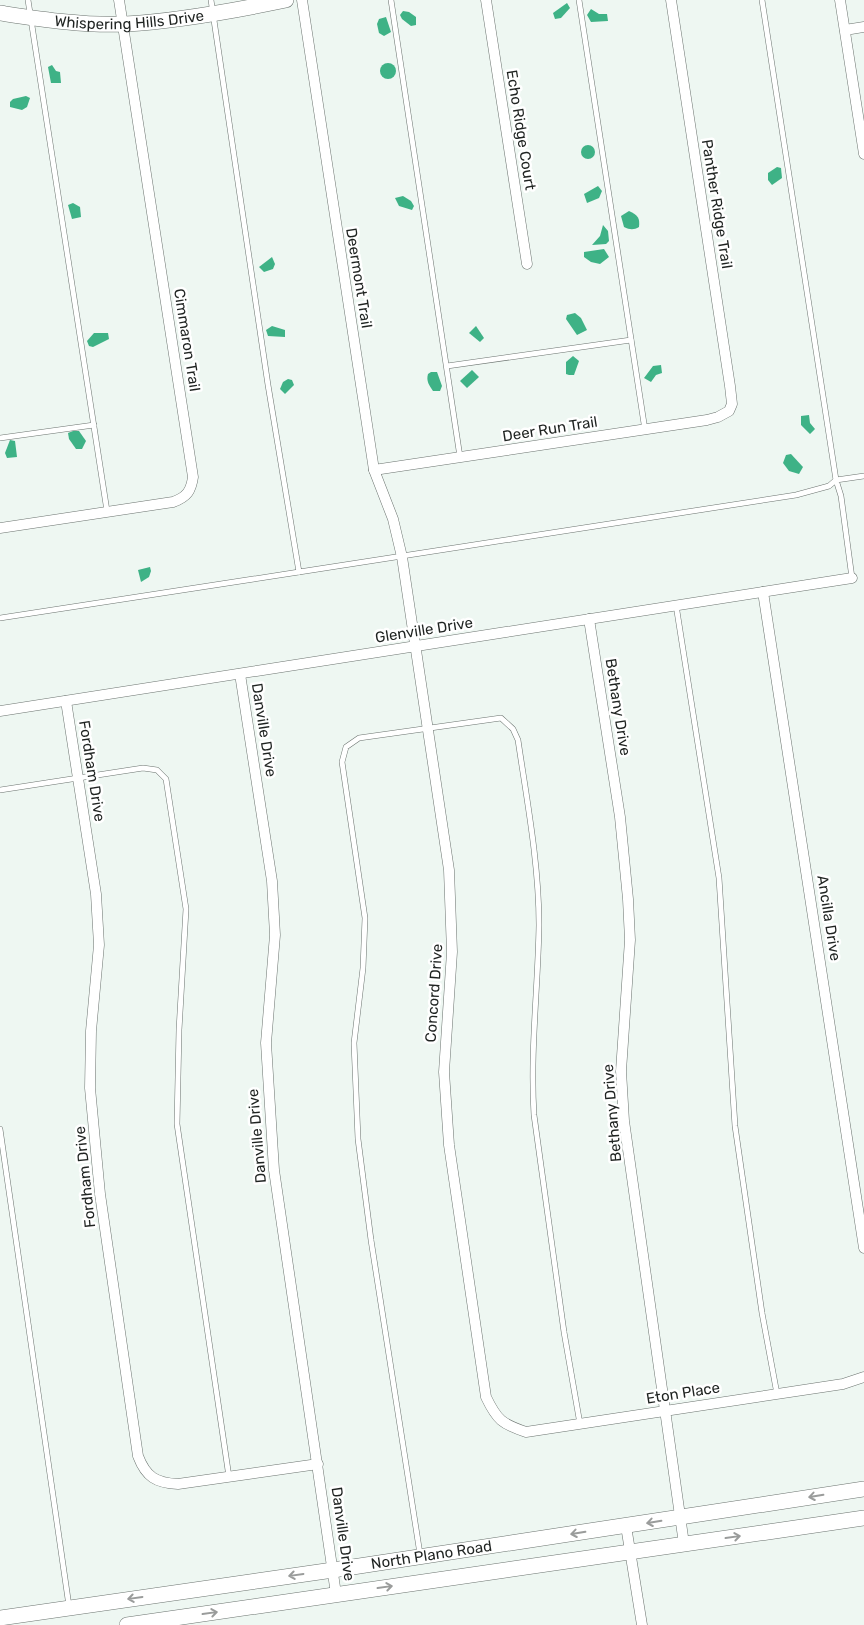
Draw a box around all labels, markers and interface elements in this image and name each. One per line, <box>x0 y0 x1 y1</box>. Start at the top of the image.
street label: Whispering Hills Drive <box>53 6 205 33</box>
street label: Echo Ridge Court <box>503 69 539 191</box>
street label: Panther Ridge Trail <box>698 138 736 270</box>
street label: Deermont Trail <box>342 226 376 330</box>
street label: Cimmaron Trail <box>170 287 204 393</box>
street label: Deer Run Trail <box>501 413 599 445</box>
street label: Glenville Drive <box>374 613 474 647</box>
street label: Bethany Drive <box>601 657 635 757</box>
street label: Danville Drive <box>248 682 280 778</box>
street label: Fordham Drive <box>75 719 109 823</box>
street label: Ancilla Drive <box>813 874 845 962</box>
street label: Concord Drive <box>422 943 446 1043</box>
street label: Bethany Drive <box>599 1063 625 1163</box>
street label: Danville Drive <box>244 1088 270 1184</box>
street label: Fordham Drive <box>71 1125 99 1229</box>
street label: Eton Place <box>645 1378 721 1408</box>
street label: Danville Drive <box>327 1486 359 1582</box>
one-way arrow <box>808 1492 824 1502</box>
one-way arrow <box>646 1517 662 1527</box>
one-way arrow <box>570 1528 586 1538</box>
one-way arrow <box>724 1532 740 1542</box>
street label: North Plano Road <box>370 1537 493 1573</box>
one-way arrow <box>289 1570 305 1580</box>
one-way arrow <box>376 1582 392 1592</box>
one-way arrow <box>128 1593 144 1603</box>
one-way arrow <box>202 1608 218 1618</box>

